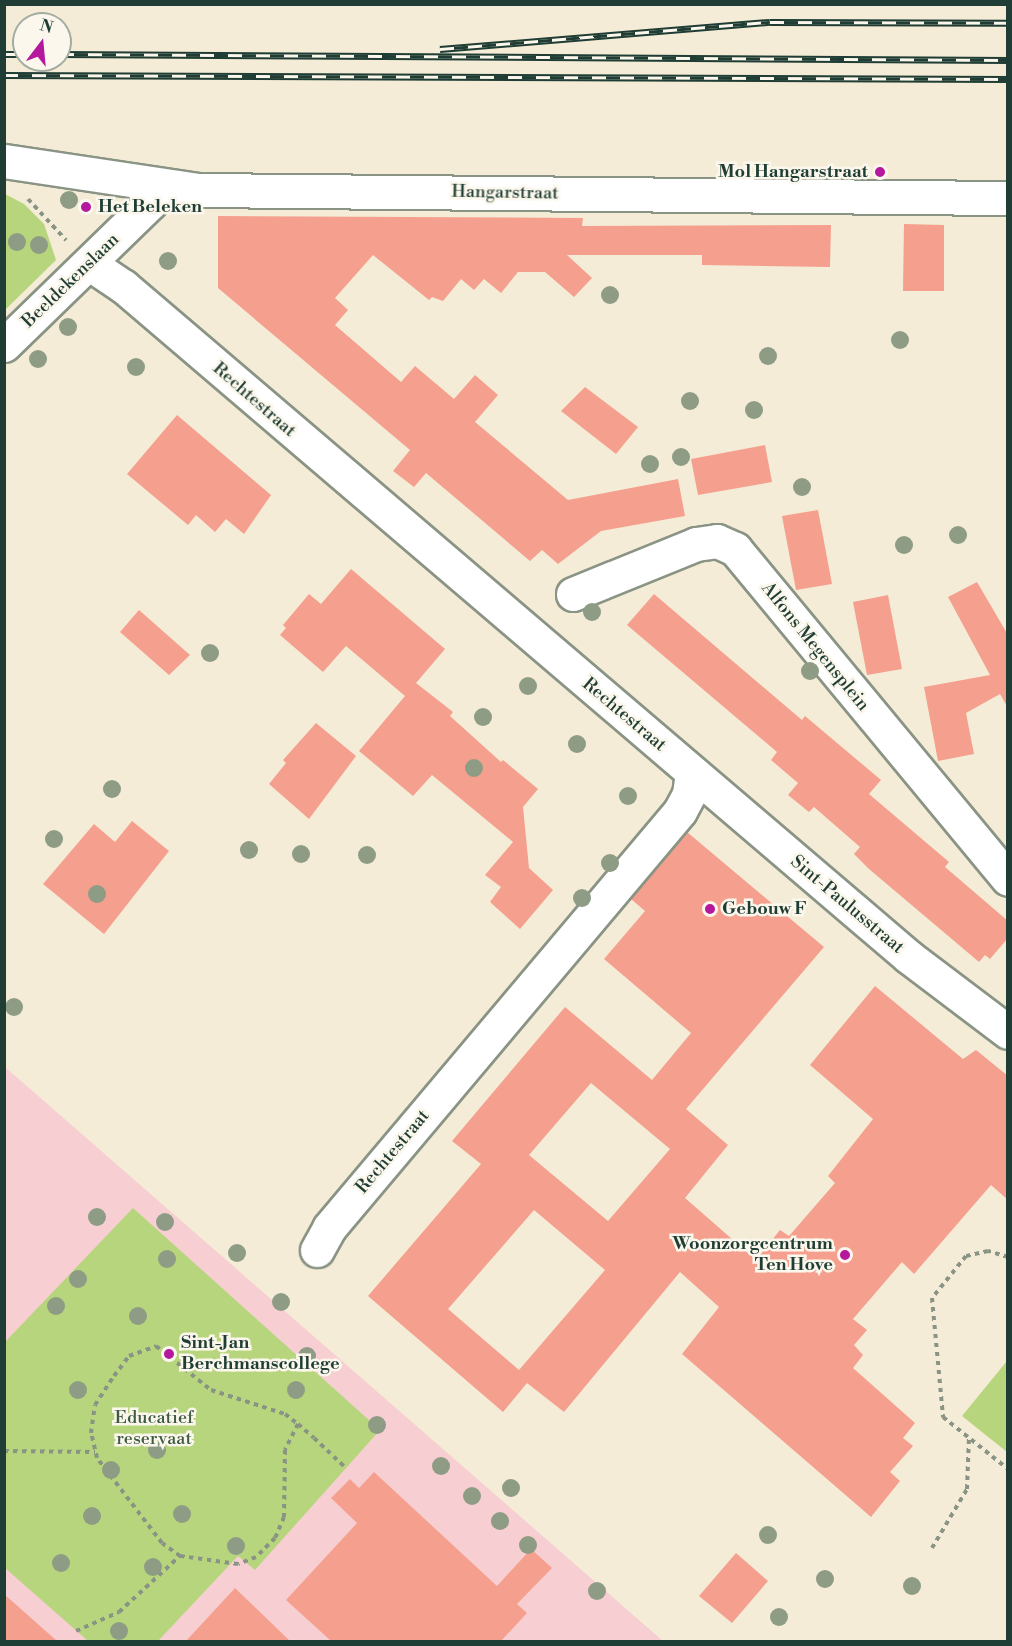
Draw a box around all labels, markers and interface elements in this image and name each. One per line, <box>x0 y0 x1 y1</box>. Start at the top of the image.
north arrow <box>12 12 72 72</box>
text: N <box>38 15 55 38</box>
place label: Mol Hangarstraat <box>718 161 868 183</box>
marker: Mol Hangarstraat <box>873 165 887 179</box>
street label: Hangarstraat <box>451 181 559 205</box>
place label: Het Beleken <box>98 196 202 218</box>
marker: Het Beleken <box>79 200 93 214</box>
street label: Beeldekenslaan <box>18 229 124 333</box>
street label: Rechtestraat <box>208 358 300 442</box>
street label: Alfons Megensplein <box>756 578 874 716</box>
street label: Rechtestraat <box>578 674 670 756</box>
street label: Sint-Paulusstraat <box>786 851 908 959</box>
place label: Gebouw F <box>722 898 807 920</box>
marker: Gebouw F <box>703 902 717 916</box>
street label: Rechtestraat <box>352 1106 434 1198</box>
place label: Woonzorgcentrum Ten Hove <box>672 1234 833 1276</box>
marker: Woonzorgcentrum Ten Hove <box>838 1248 852 1262</box>
place label: Sint-Jan Berchmanscollege <box>181 1333 340 1376</box>
marker: Sint-Jan Berchmanscollege <box>162 1347 176 1361</box>
park label: Educatief reservaat <box>114 1408 194 1450</box>

